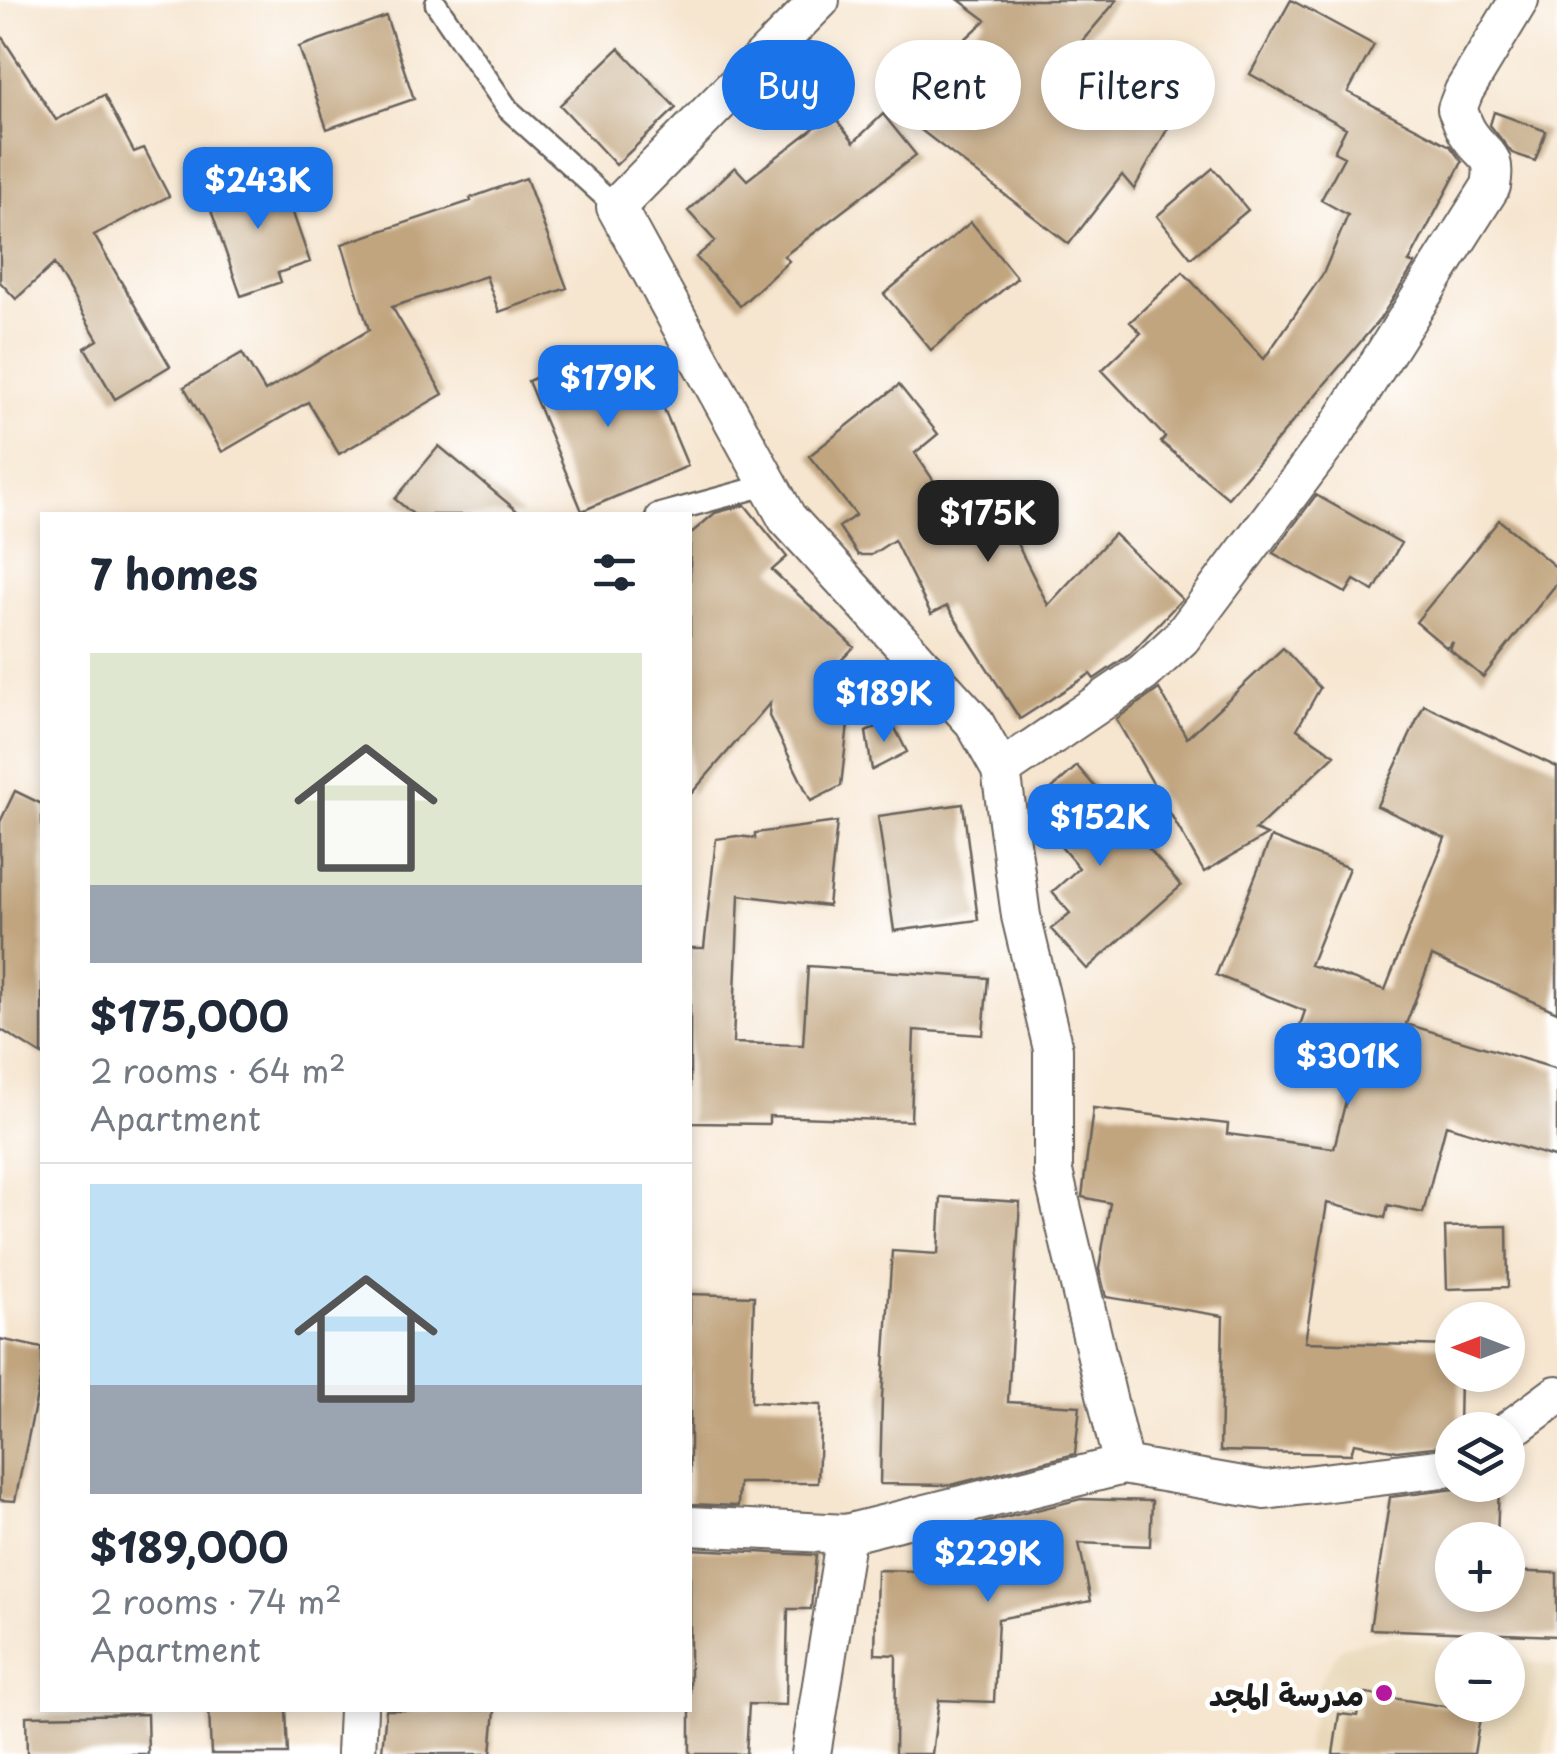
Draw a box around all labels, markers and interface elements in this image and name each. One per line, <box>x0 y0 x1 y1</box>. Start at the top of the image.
chip: Buy <box>722 40 855 130</box>
chip: Rent <box>875 40 1021 130</box>
chip: Filters <box>1041 40 1215 130</box>
pin: $243K <box>188 147 328 232</box>
text: $243K <box>205 155 311 203</box>
pin: $179K <box>538 345 678 430</box>
text: $179K <box>560 353 656 401</box>
pin: $175K <box>918 480 1058 565</box>
text: $175K <box>940 488 1036 536</box>
text: 7 homes <box>90 541 258 604</box>
icon: filters <box>587 545 642 600</box>
pin: $189K <box>814 660 954 745</box>
text: $189K <box>835 668 933 716</box>
icon: home <box>276 718 456 898</box>
pin: $152K <box>1030 784 1170 869</box>
text: $152K <box>1050 792 1150 840</box>
text: $175,000 <box>90 983 289 1046</box>
pin: $301K <box>1278 1023 1418 1108</box>
text: $301K <box>1296 1031 1400 1079</box>
text: 2 rooms · 64 m² <box>90 1046 346 1094</box>
text: Apartment <box>90 1094 261 1142</box>
icon: home <box>276 1249 456 1429</box>
north arrow <box>1435 1302 1525 1392</box>
map controls <box>1435 1302 1525 1722</box>
button: layers <box>1435 1412 1525 1502</box>
text: $189,000 <box>90 1514 289 1577</box>
pin: $229K <box>918 1520 1058 1605</box>
button: + <box>1435 1522 1525 1612</box>
text: $229K <box>935 1528 1041 1576</box>
text: 2 rooms · 74 m² <box>90 1577 342 1625</box>
text: Apartment <box>90 1625 261 1673</box>
button: − <box>1435 1632 1525 1722</box>
place label: مدرسة المجد <box>1209 1671 1364 1716</box>
marker: مدرسة المجد <box>1373 1682 1395 1704</box>

